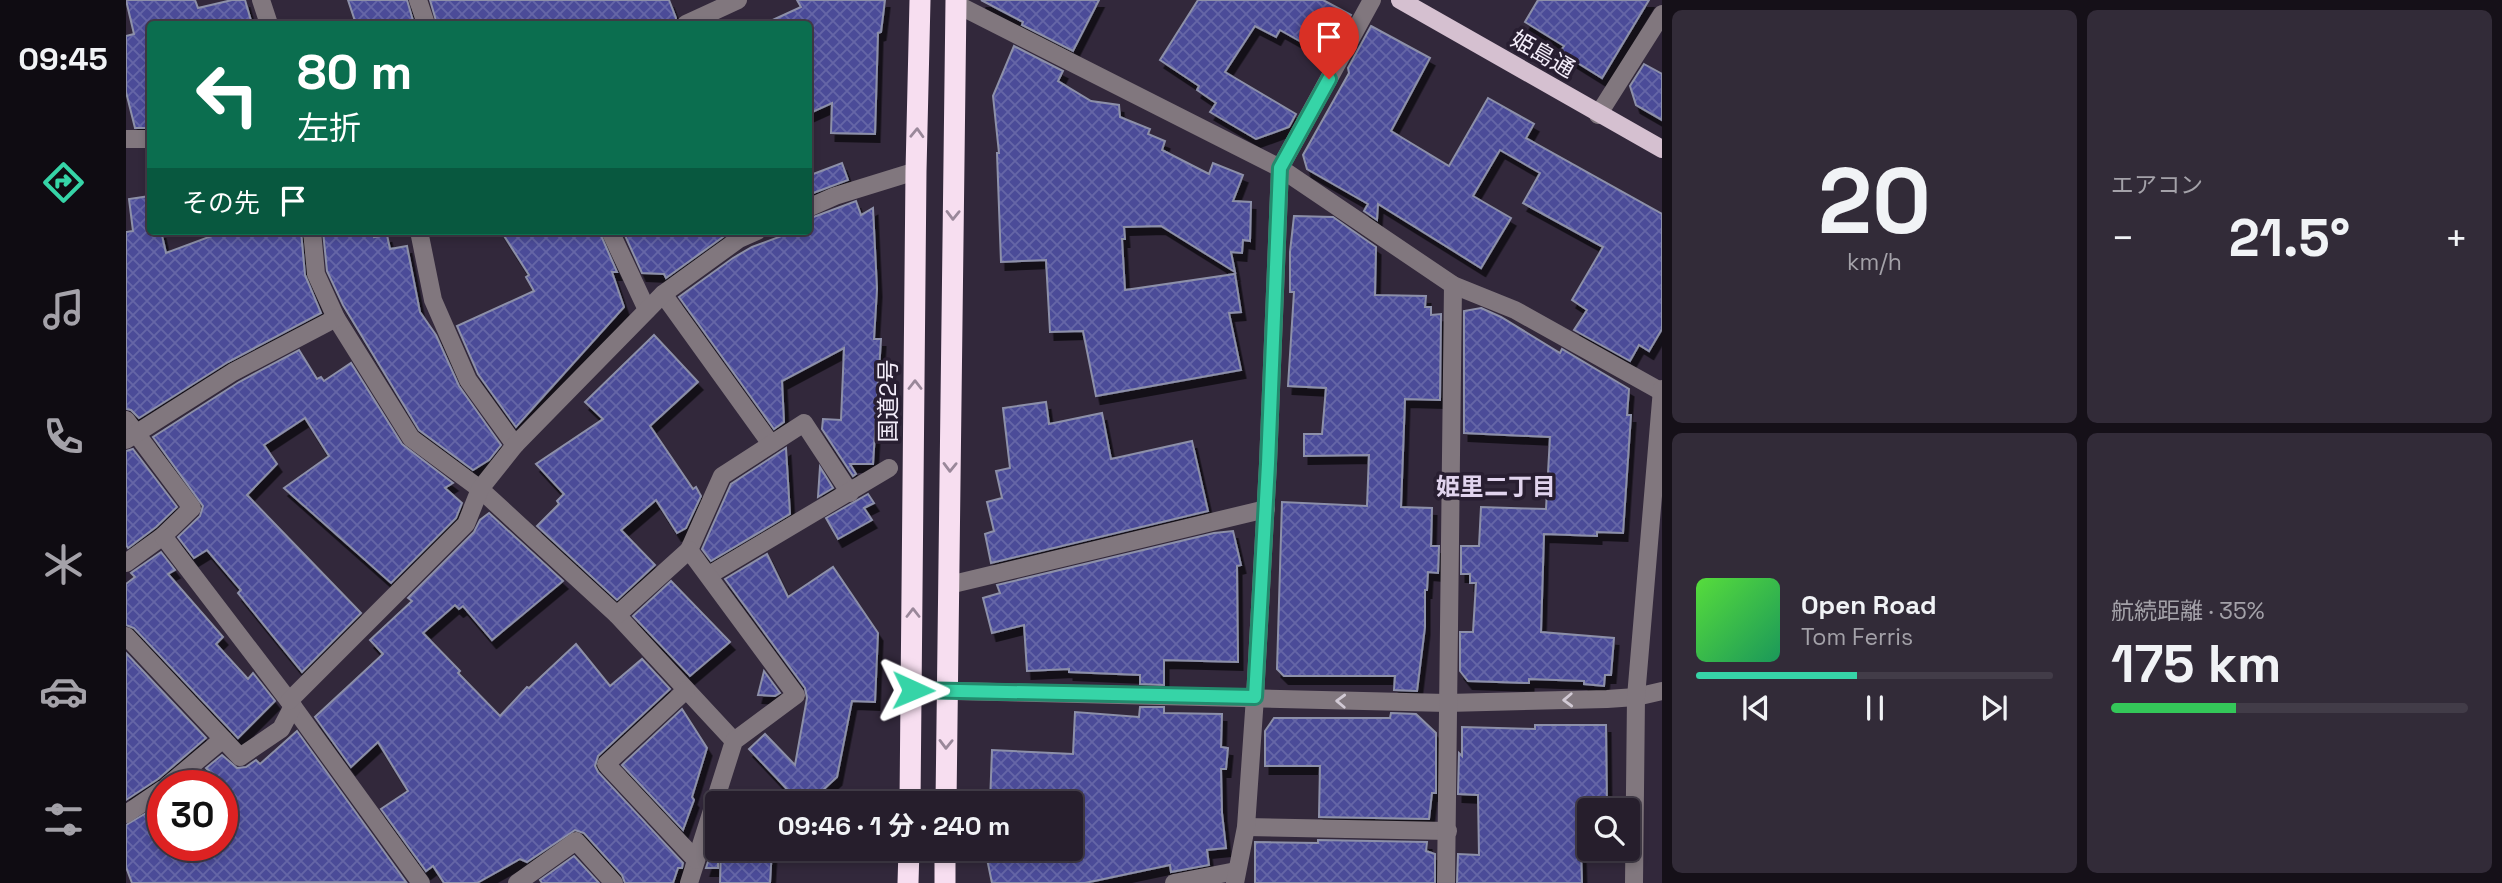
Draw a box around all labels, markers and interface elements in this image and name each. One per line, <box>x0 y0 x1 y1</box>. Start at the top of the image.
pin <box>1299 7 1359 79</box>
icon: arrive <box>1310 18 1348 56</box>
street label: 姫島通 <box>1506 24 1580 84</box>
text: 09:45 <box>18 39 108 79</box>
text: 80 m <box>297 41 412 103</box>
icon: left <box>182 49 273 140</box>
text: 左折 <box>297 108 361 148</box>
one-way arrow <box>909 127 925 138</box>
text: 20 <box>1818 143 1931 260</box>
icon: directions <box>39 158 88 207</box>
text: エアコン <box>2111 170 2203 200</box>
icon: arrive <box>274 182 312 220</box>
text: その先 <box>182 186 260 220</box>
text: 21.5° <box>2229 205 2350 271</box>
one-way arrow <box>945 210 961 221</box>
text: − <box>2111 214 2135 262</box>
text: + <box>2444 214 2468 262</box>
text: km/h <box>1847 247 1902 277</box>
icon: music <box>39 285 88 334</box>
street label: 国道2号 <box>873 360 903 442</box>
one-way arrow <box>907 379 923 390</box>
icon: phone <box>39 412 88 461</box>
one-way arrow <box>942 462 958 473</box>
district label: 姫里二丁目 <box>1436 471 1556 502</box>
icon: climate <box>39 540 88 589</box>
text: Open Road <box>1801 588 1937 622</box>
text: 航続距離 · 35% <box>2111 596 2265 626</box>
one-way arrow <box>905 607 921 617</box>
text: Tom Ferris <box>1801 622 1913 652</box>
text: 175 km <box>2111 631 2281 697</box>
position arrow <box>876 653 950 727</box>
icon: car <box>39 667 88 716</box>
icon: previous <box>1737 689 1775 727</box>
icon: pause <box>1856 689 1894 727</box>
icon: next <box>1975 689 2013 727</box>
one-way arrow <box>1563 692 1573 708</box>
one-way arrow <box>1335 693 1346 708</box>
one-way arrow <box>939 738 954 749</box>
speed limit sign: 30 <box>147 770 238 861</box>
icon: filters <box>39 795 88 844</box>
map controls <box>1577 798 1640 861</box>
button: search <box>1577 798 1640 861</box>
text: 09:46 · 1 分 · 240 m <box>778 809 1010 843</box>

